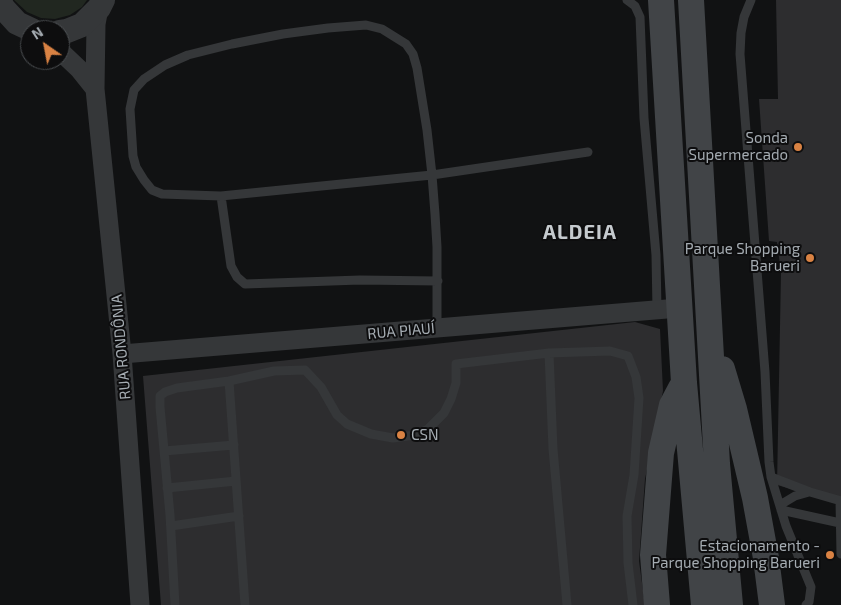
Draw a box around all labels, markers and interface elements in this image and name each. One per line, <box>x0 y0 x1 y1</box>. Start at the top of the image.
north arrow <box>20 20 70 70</box>
text: N <box>28 23 46 43</box>
place label: Sonda Supermercado <box>689 129 788 164</box>
marker: Sonda Supermercado <box>792 141 804 153</box>
district label: ALDEIA <box>542 220 618 244</box>
place label: Parque Shopping Barueri <box>685 240 800 275</box>
marker: Parque Shopping Barueri <box>804 252 816 264</box>
street label: RUA RONDÔNIA <box>107 294 135 400</box>
street label: RUA PIAUÍ <box>366 319 436 343</box>
place label: CSN <box>411 426 439 444</box>
marker: CSN <box>395 429 407 441</box>
place label: Estacionamento - Parque Shopping Barueri <box>652 537 820 572</box>
marker: Estacionamento - Parque Shopping Barueri <box>824 549 836 561</box>

